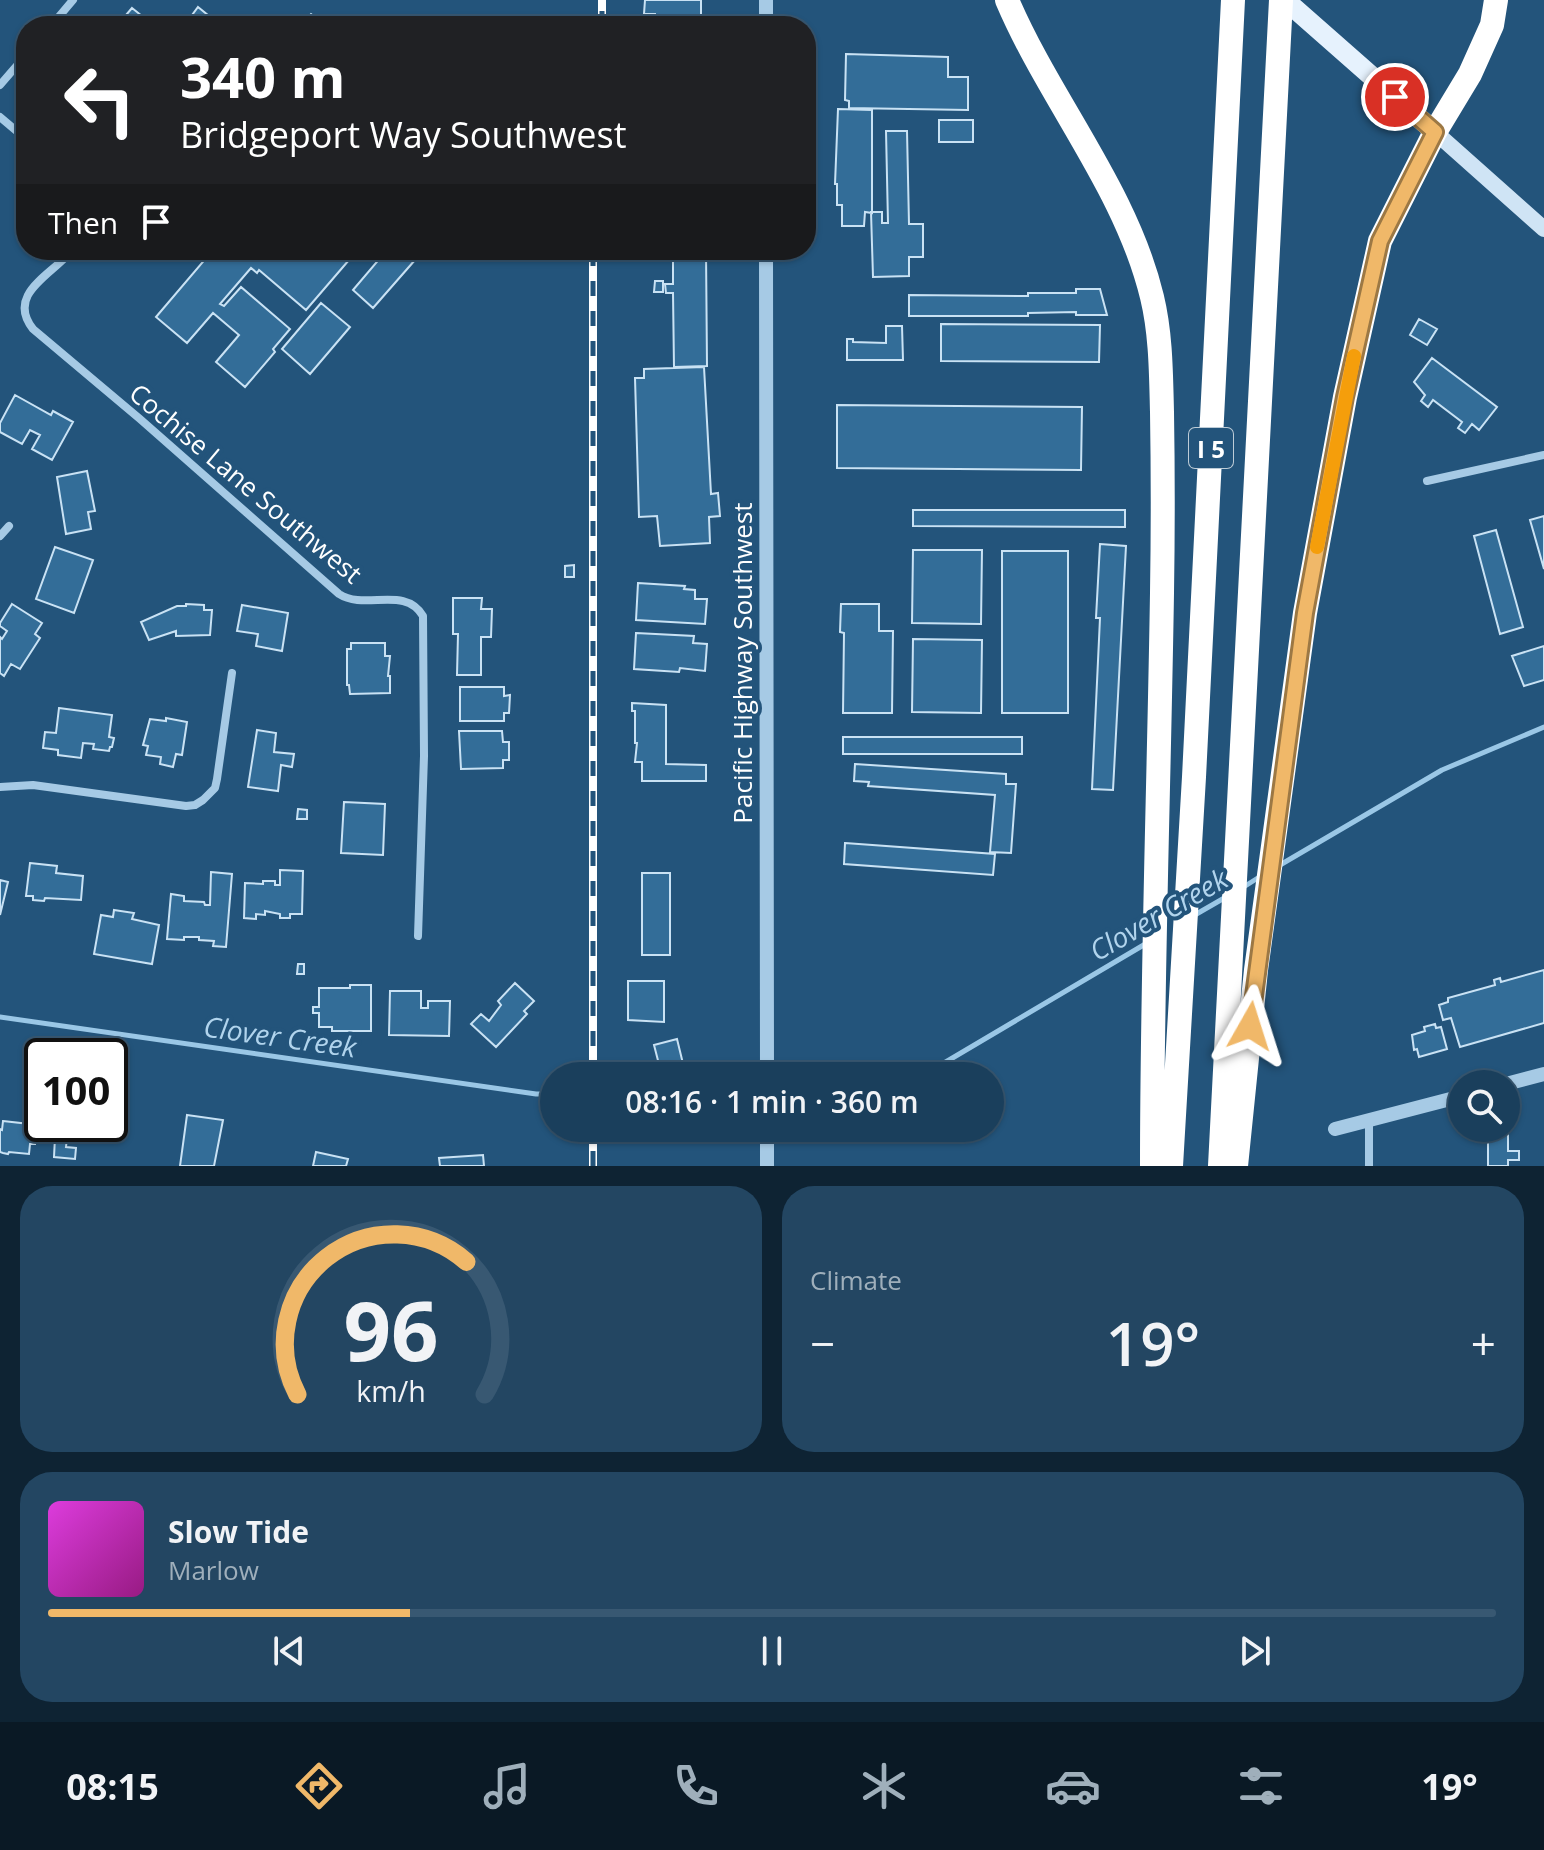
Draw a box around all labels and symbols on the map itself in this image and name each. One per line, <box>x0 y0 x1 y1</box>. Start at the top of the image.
pin <box>1361 63 1429 131</box>
street label: Cochise Lane Southwest <box>122 375 370 591</box>
road number: I 5 <box>1189 428 1233 468</box>
street label: Pacific Highway Southwest <box>724 502 760 824</box>
water label: Clover Creek <box>1082 858 1235 969</box>
position arrow <box>1208 984 1292 1068</box>
water label: Clover Creek <box>201 1006 360 1066</box>
speed limit sign: 100 <box>24 1038 128 1142</box>

